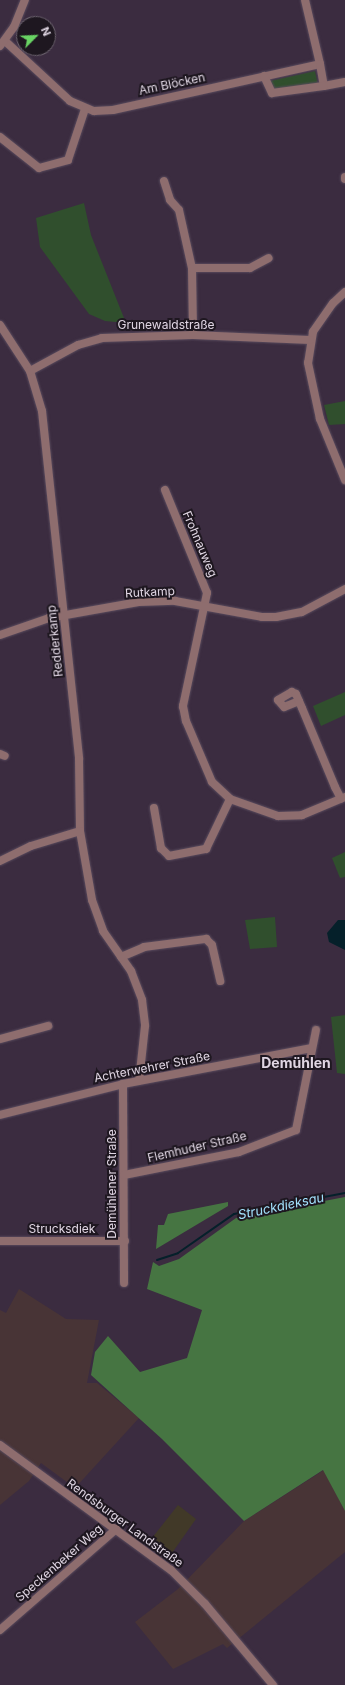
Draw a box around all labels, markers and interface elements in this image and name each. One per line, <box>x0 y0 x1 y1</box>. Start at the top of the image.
north arrow <box>16 16 56 56</box>
text: N <box>38 25 54 38</box>
street label: Am Blöcken <box>138 70 206 98</box>
street label: Grunewaldstraße <box>117 318 215 332</box>
street label: Frohnauweg <box>180 509 220 579</box>
street label: Rutkamp <box>125 584 175 600</box>
street label: Redderkamp <box>44 604 66 678</box>
street label: Achterwehrer Straße <box>93 1049 211 1085</box>
district label: Demühlen <box>261 1055 331 1071</box>
street label: Demühlener Straße <box>105 1129 119 1239</box>
street label: Flemhuder Straße <box>146 1129 248 1165</box>
water label: Struckdieksau <box>236 1189 326 1223</box>
street label: Strucksdiek <box>29 1222 95 1236</box>
street label: Rendsburger Landstraße <box>64 1476 186 1570</box>
street label: Speckenbeker Weg <box>13 1521 105 1605</box>

